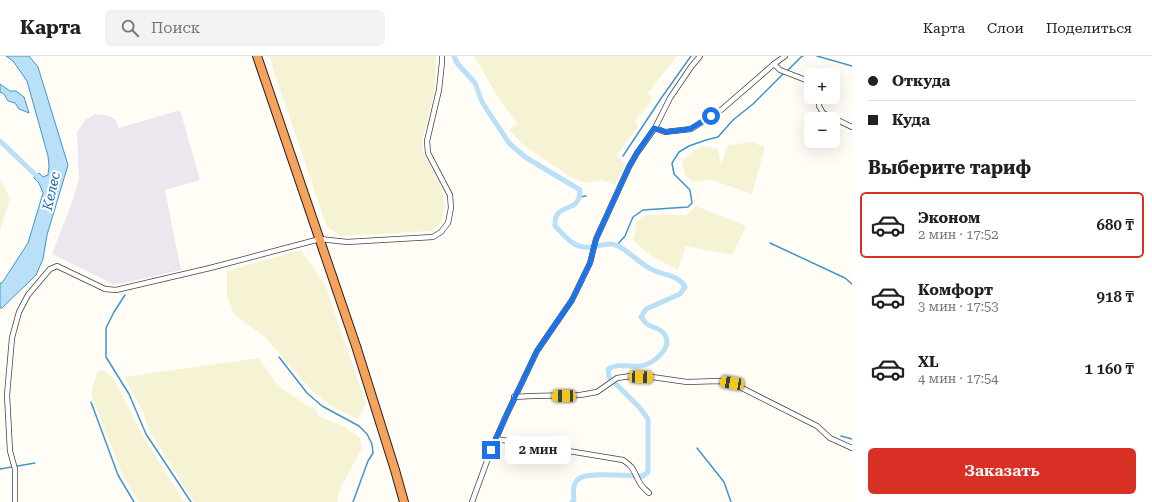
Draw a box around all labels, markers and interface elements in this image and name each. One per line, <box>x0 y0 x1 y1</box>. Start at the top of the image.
search box <box>105 10 385 46</box>
text: Карта <box>20 16 81 39</box>
icon: search <box>119 17 141 39</box>
text: Поиск <box>151 19 200 37</box>
text: Карта <box>923 20 965 36</box>
text: Слои <box>987 20 1024 36</box>
text: Поделиться <box>1046 20 1132 36</box>
map controls <box>804 68 840 148</box>
button: + <box>804 68 840 104</box>
text: Откуда <box>892 72 950 90</box>
route start <box>702 107 720 125</box>
text: Куда <box>892 111 930 129</box>
button: − <box>804 112 840 148</box>
text: Выберите тариф <box>868 157 1031 178</box>
water label: Келес <box>39 170 63 213</box>
icon: car <box>870 207 906 243</box>
text: Эконом <box>918 209 980 227</box>
text: 680 ₸ <box>1097 216 1134 234</box>
text: 2 мин · 17:52 <box>918 227 999 242</box>
icon: car <box>870 279 906 315</box>
text: Комфорт <box>918 281 993 299</box>
text: 918 ₸ <box>1097 288 1134 306</box>
text: 3 мин · 17:53 <box>918 299 999 314</box>
icon: car <box>870 351 906 387</box>
text: XL <box>918 353 939 371</box>
text: 1 160 ₸ <box>1084 360 1134 378</box>
car <box>629 371 653 383</box>
text: 4 мин · 17:54 <box>918 371 999 386</box>
car <box>719 375 745 391</box>
car <box>552 390 576 402</box>
callout: 2 мин <box>505 436 571 464</box>
route end <box>482 441 500 459</box>
text: 2 мин <box>519 442 557 457</box>
button: Заказать <box>868 448 1136 494</box>

